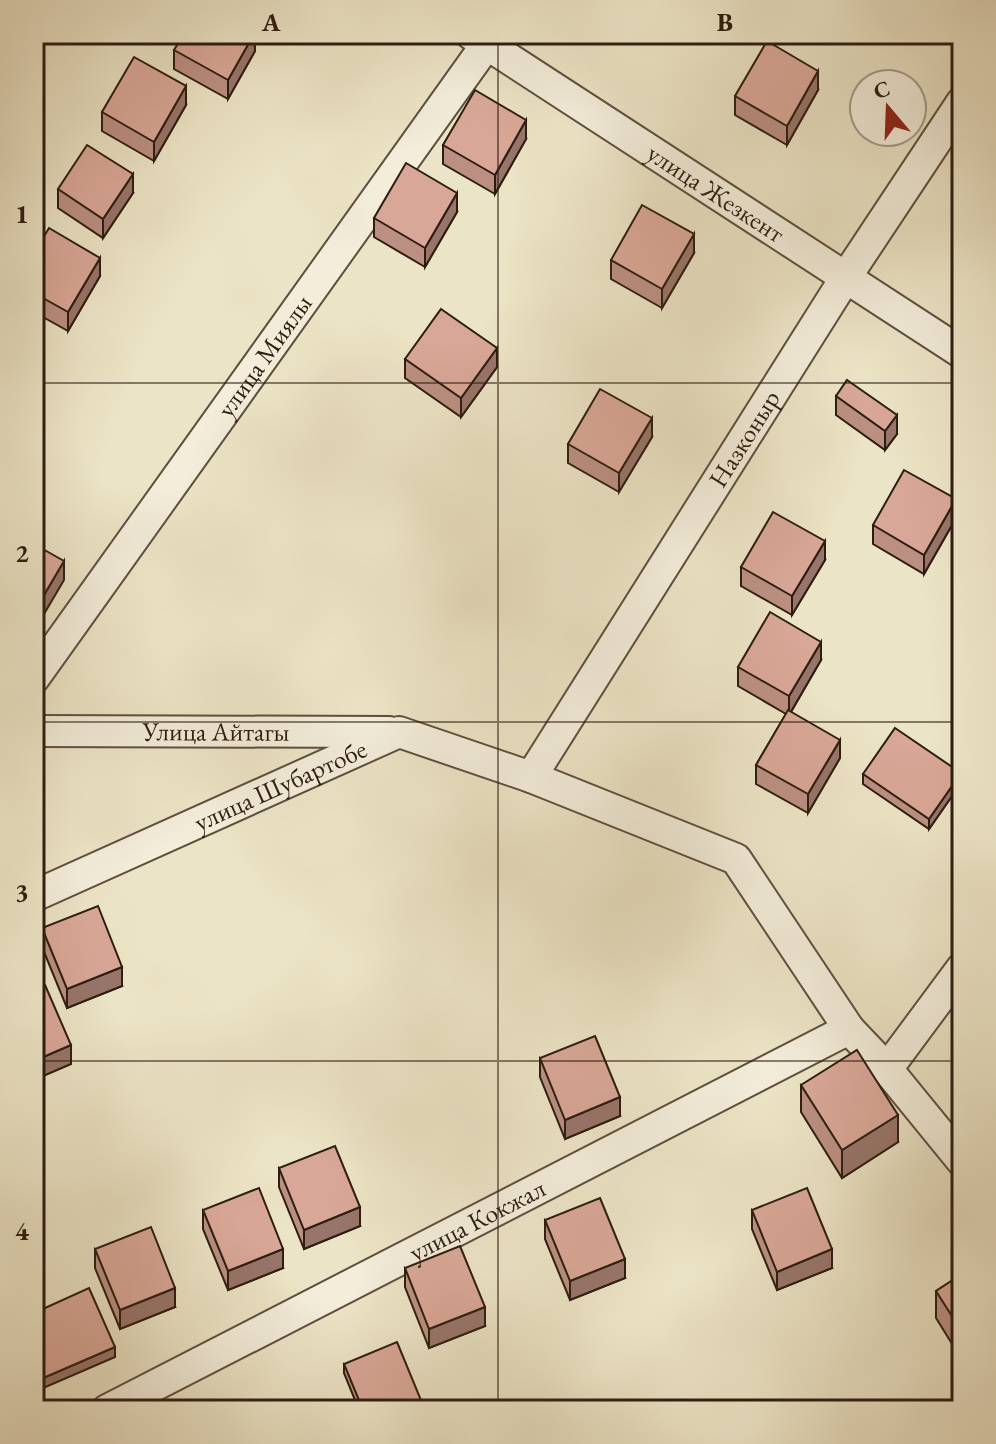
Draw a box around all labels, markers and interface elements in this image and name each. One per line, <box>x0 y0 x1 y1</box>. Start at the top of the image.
text: A <box>261 5 281 39</box>
text: B <box>717 5 733 39</box>
north arrow <box>848 68 928 148</box>
text: С <box>870 73 894 106</box>
street label: улица Жезкент <box>641 136 791 250</box>
text: 1 <box>15 197 29 231</box>
street label: улица Миялы <box>209 288 320 424</box>
street label: Назконыр <box>701 383 788 494</box>
text: 2 <box>15 536 29 570</box>
street label: Улица Айтагы <box>141 714 290 749</box>
street label: улица Шубартобе <box>189 732 372 839</box>
text: 3 <box>15 875 29 909</box>
street label: улица Кокжал <box>403 1171 551 1269</box>
text: 4 <box>15 1214 29 1248</box>

